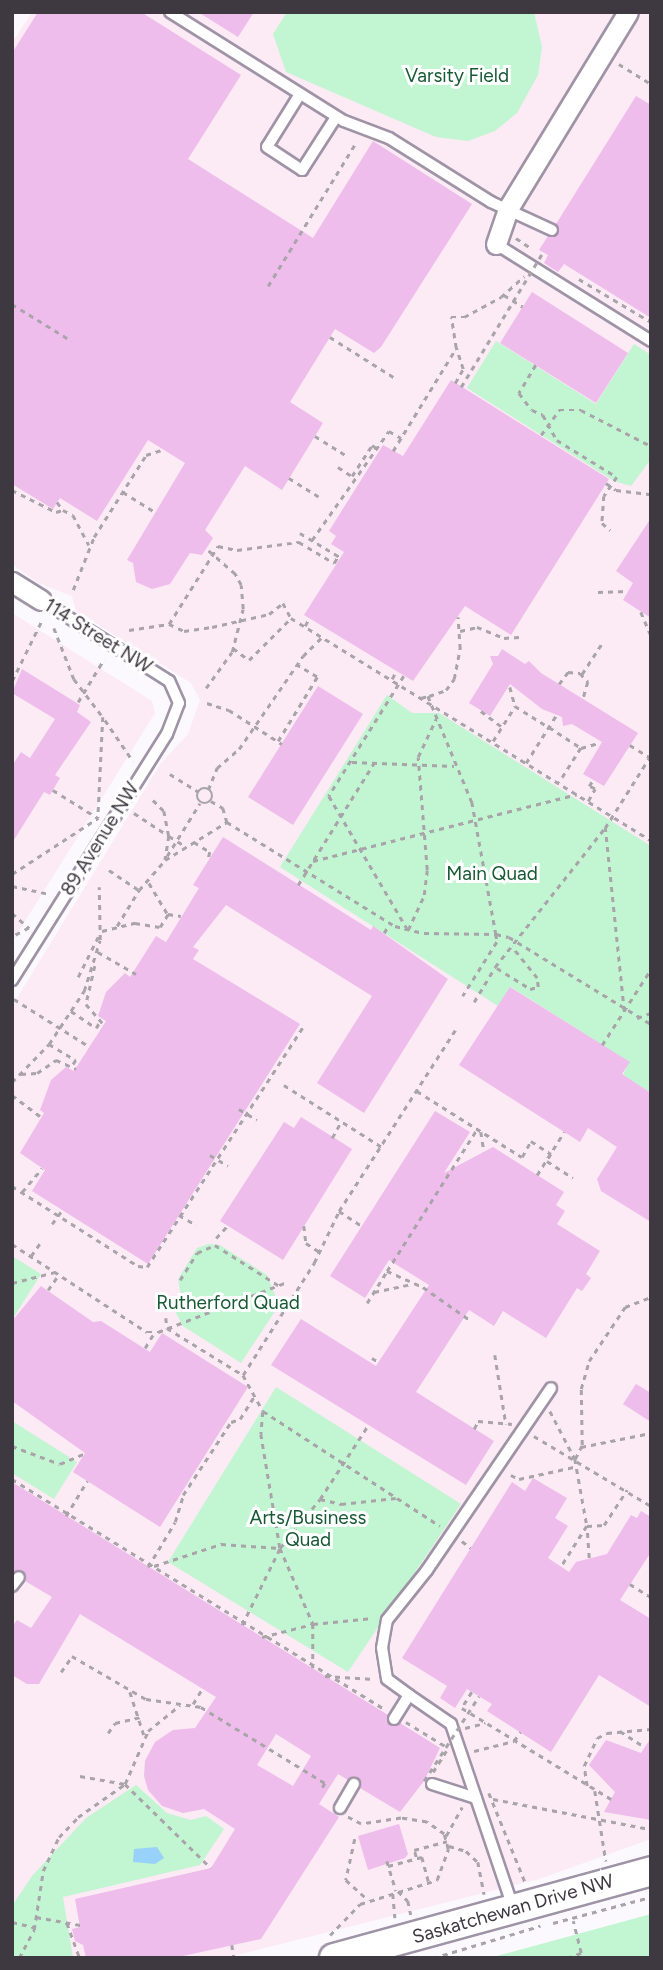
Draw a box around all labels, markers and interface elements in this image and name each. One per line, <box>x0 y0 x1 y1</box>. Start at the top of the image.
park label: Varsity Field <box>405 65 509 87</box>
street label: 114 Street NW <box>40 594 156 678</box>
street label: 89 Avenue NW <box>56 778 144 900</box>
park label: Main Quad <box>446 863 538 885</box>
park label: Rutherford Quad <box>156 1292 300 1314</box>
park label: Arts/Business Quad <box>250 1507 366 1551</box>
street label: Saskatchewan Drive NW <box>410 1869 616 1949</box>

